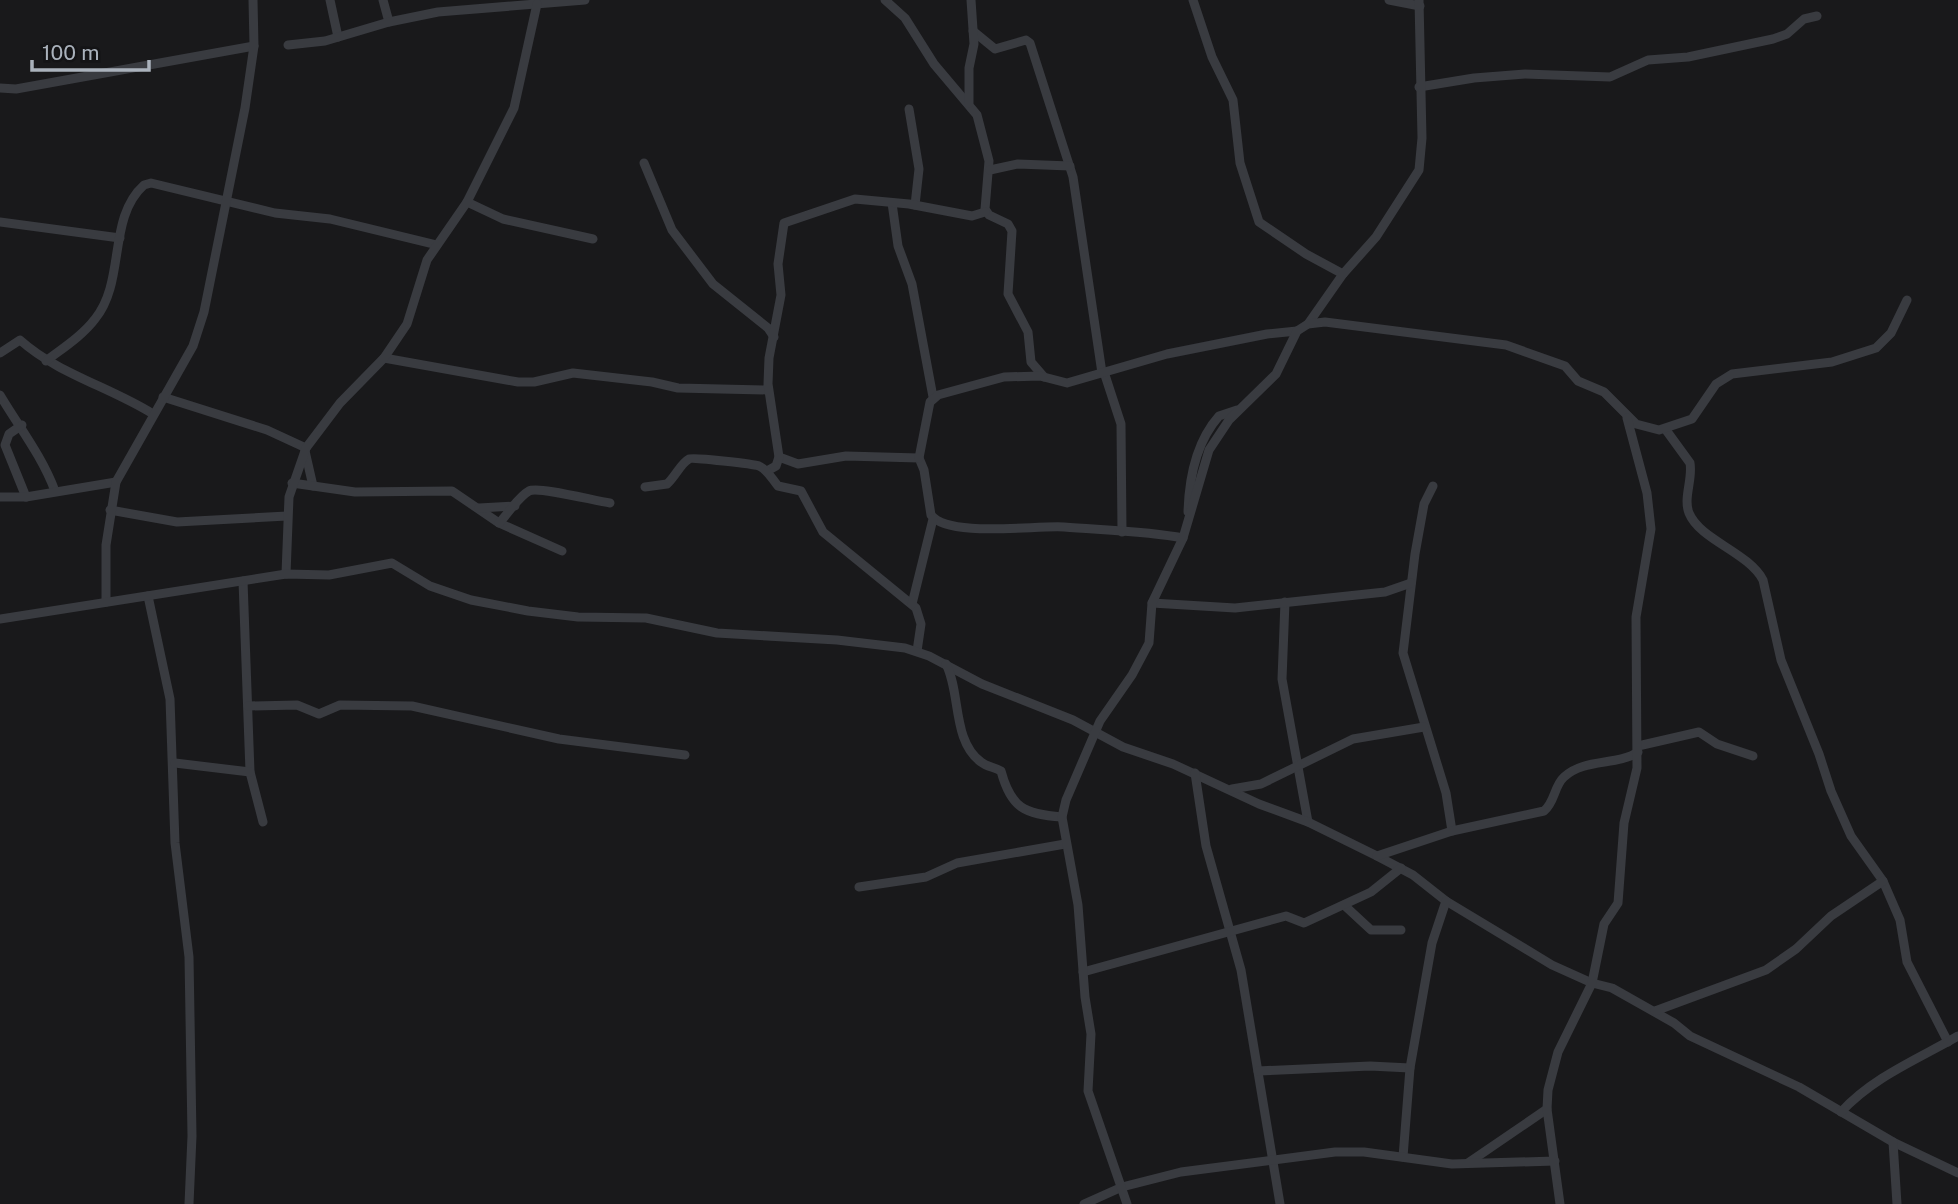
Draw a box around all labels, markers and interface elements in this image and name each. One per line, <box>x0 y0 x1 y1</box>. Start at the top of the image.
scale bar <box>32 28 149 72</box>
text: 100 m <box>42 40 99 65</box>

